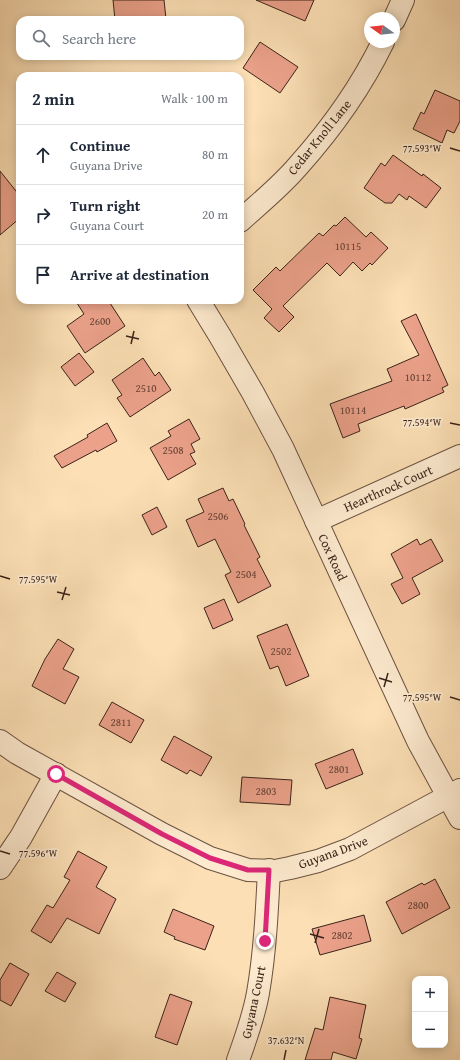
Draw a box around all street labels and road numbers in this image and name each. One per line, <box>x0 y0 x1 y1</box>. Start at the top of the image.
street label: Cedar Knoll Lane <box>283 96 356 179</box>
street label: Hearthrock Court <box>341 460 436 517</box>
street label: Cox Road <box>313 530 352 584</box>
street label: Guyana Drive <box>296 831 371 874</box>
street label: Guyana Court <box>236 963 271 1040</box>

